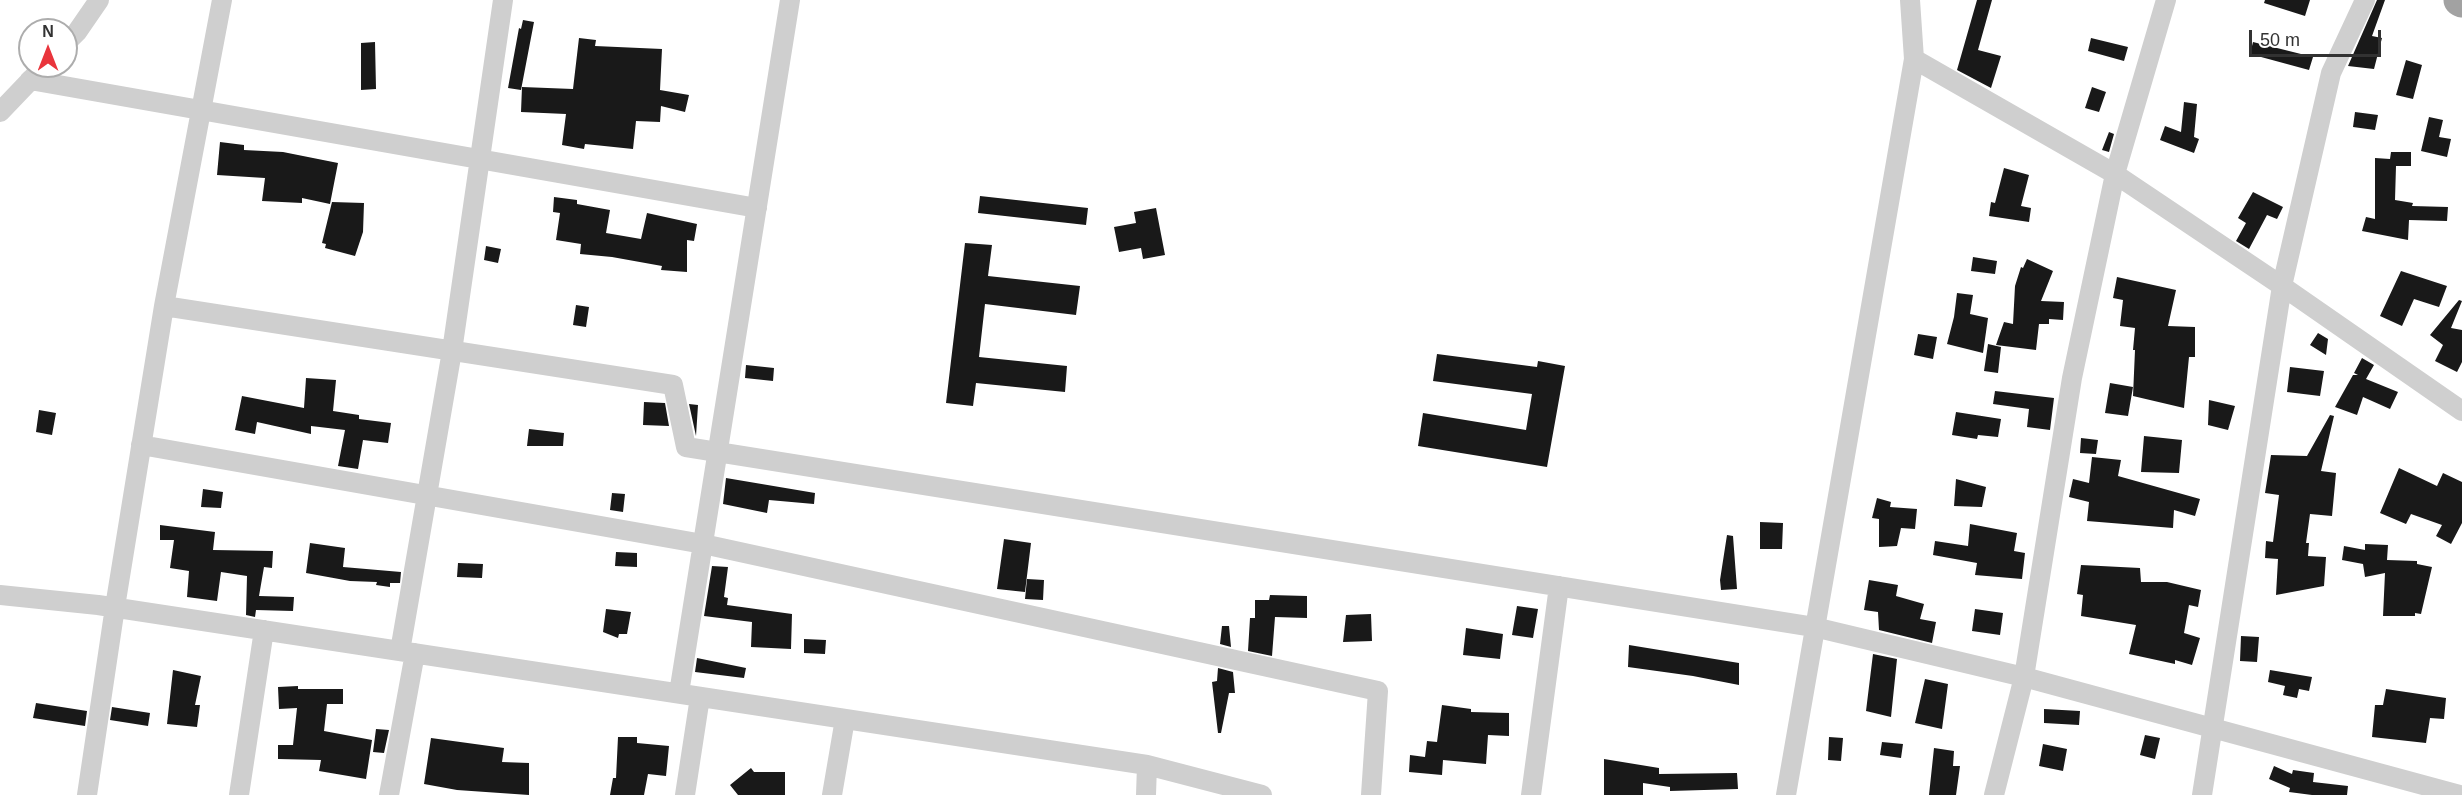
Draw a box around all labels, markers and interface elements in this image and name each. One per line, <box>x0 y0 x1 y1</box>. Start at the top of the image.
north arrow <box>18 18 78 78</box>
scale bar <box>2252 18 2384 56</box>
text: N <box>42 23 54 40</box>
text: 50 m <box>2260 30 2300 50</box>

